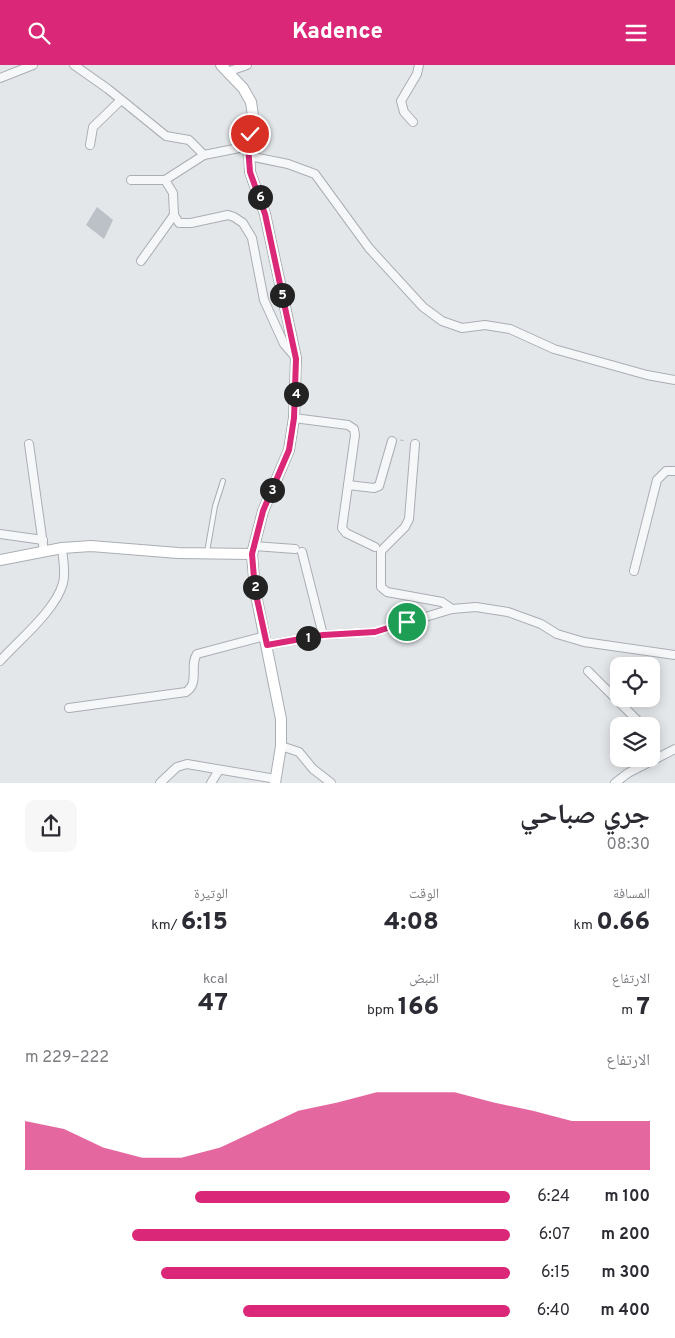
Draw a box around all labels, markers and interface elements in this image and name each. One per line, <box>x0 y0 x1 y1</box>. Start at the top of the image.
icon: search <box>25 19 53 47</box>
text: Kadence <box>292 19 383 46</box>
icon: menu <box>622 19 650 47</box>
pin <box>229 113 271 155</box>
icon: check <box>236 120 264 148</box>
pin: 6 <box>248 185 272 209</box>
text: 6 <box>256 189 265 206</box>
pin: 5 <box>270 283 294 307</box>
text: 5 <box>278 287 287 304</box>
pin: 4 <box>284 381 308 407</box>
text: 4 <box>292 386 301 403</box>
pin: 3 <box>260 477 284 503</box>
text: 3 <box>268 482 277 499</box>
pin: 2 <box>242 575 268 599</box>
text: 2 <box>251 579 260 596</box>
pin <box>386 601 428 643</box>
icon: arrive <box>393 608 421 636</box>
pin: 1 <box>296 625 320 651</box>
text: 1 <box>306 630 311 647</box>
map controls <box>610 657 660 767</box>
button: locate <box>610 657 660 707</box>
button: layers <box>610 717 660 767</box>
text: جري صباحي <box>520 798 650 834</box>
button: share <box>25 800 77 852</box>
text: 08:30 <box>607 835 650 855</box>
text: الوتيرة <box>194 886 228 903</box>
text: الوقت <box>409 886 439 903</box>
text: المسافة <box>613 886 650 903</box>
text: 6:15 <box>181 907 228 939</box>
text: 4:08 <box>384 907 439 939</box>
text: 0.66 <box>596 907 650 939</box>
text: /km <box>151 917 181 934</box>
text: km <box>574 917 596 934</box>
text: kcal <box>203 971 228 988</box>
text: النبض <box>409 971 439 988</box>
text: الارتفاع <box>612 971 650 988</box>
text: 47 <box>198 988 228 1020</box>
text: 166 <box>398 992 439 1024</box>
text: 7 <box>636 992 650 1024</box>
text: bpm <box>367 1002 398 1019</box>
text: m <box>621 1002 636 1019</box>
text: 222–229 m <box>25 1048 109 1068</box>
text: الارتفاع <box>606 1051 650 1071</box>
text: 6:24 <box>537 1187 570 1207</box>
text: 100 m <box>604 1187 650 1207</box>
text: 6:07 <box>539 1225 570 1245</box>
text: 200 m <box>601 1225 650 1245</box>
text: 6:15 <box>541 1263 570 1283</box>
text: 300 m <box>602 1263 650 1283</box>
text: 6:40 <box>537 1301 570 1321</box>
text: 400 m <box>601 1301 650 1321</box>

